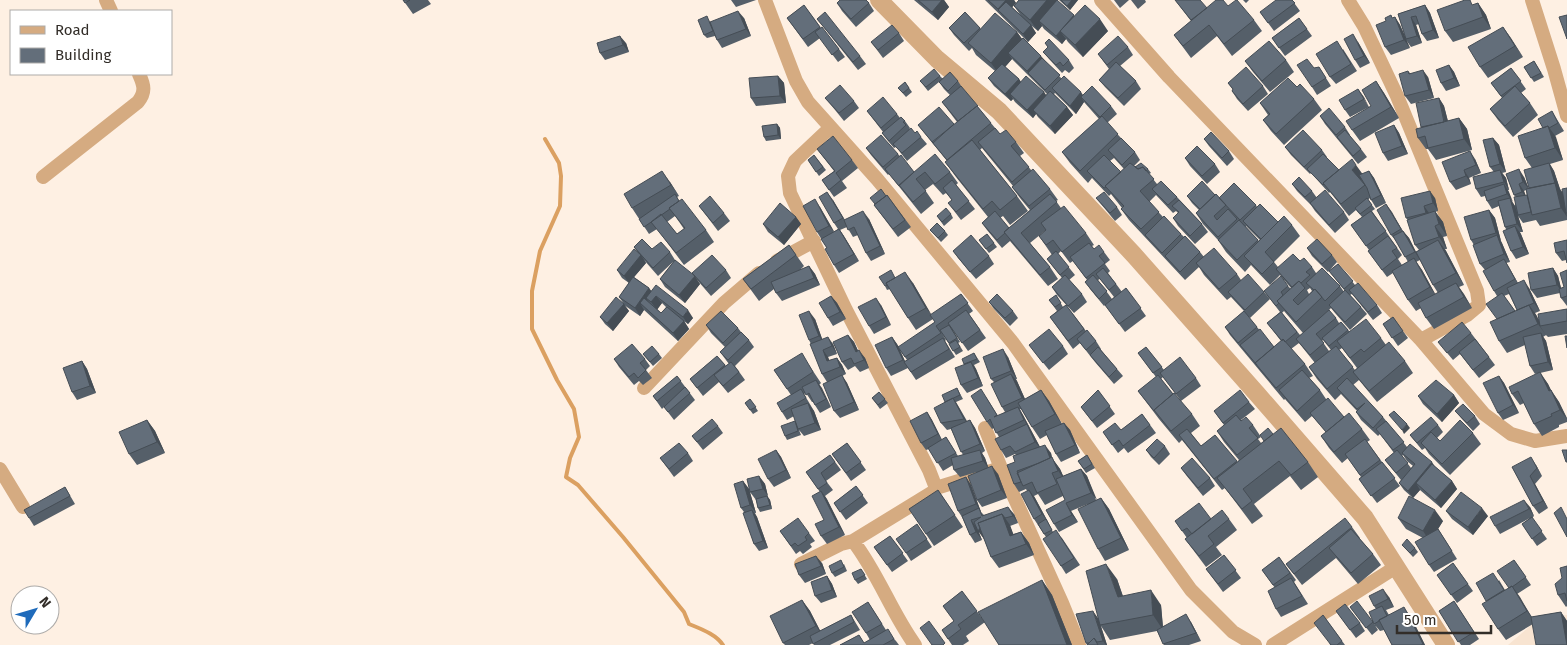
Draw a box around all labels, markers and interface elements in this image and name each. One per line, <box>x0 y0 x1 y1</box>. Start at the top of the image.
legend <box>10 10 172 75</box>
text: Road <box>55 21 90 39</box>
text: Building <box>55 46 111 64</box>
north arrow <box>10 585 60 635</box>
text: N <box>35 593 54 611</box>
scale bar <box>1397 602 1491 634</box>
text: 50 m <box>1404 611 1437 629</box>

